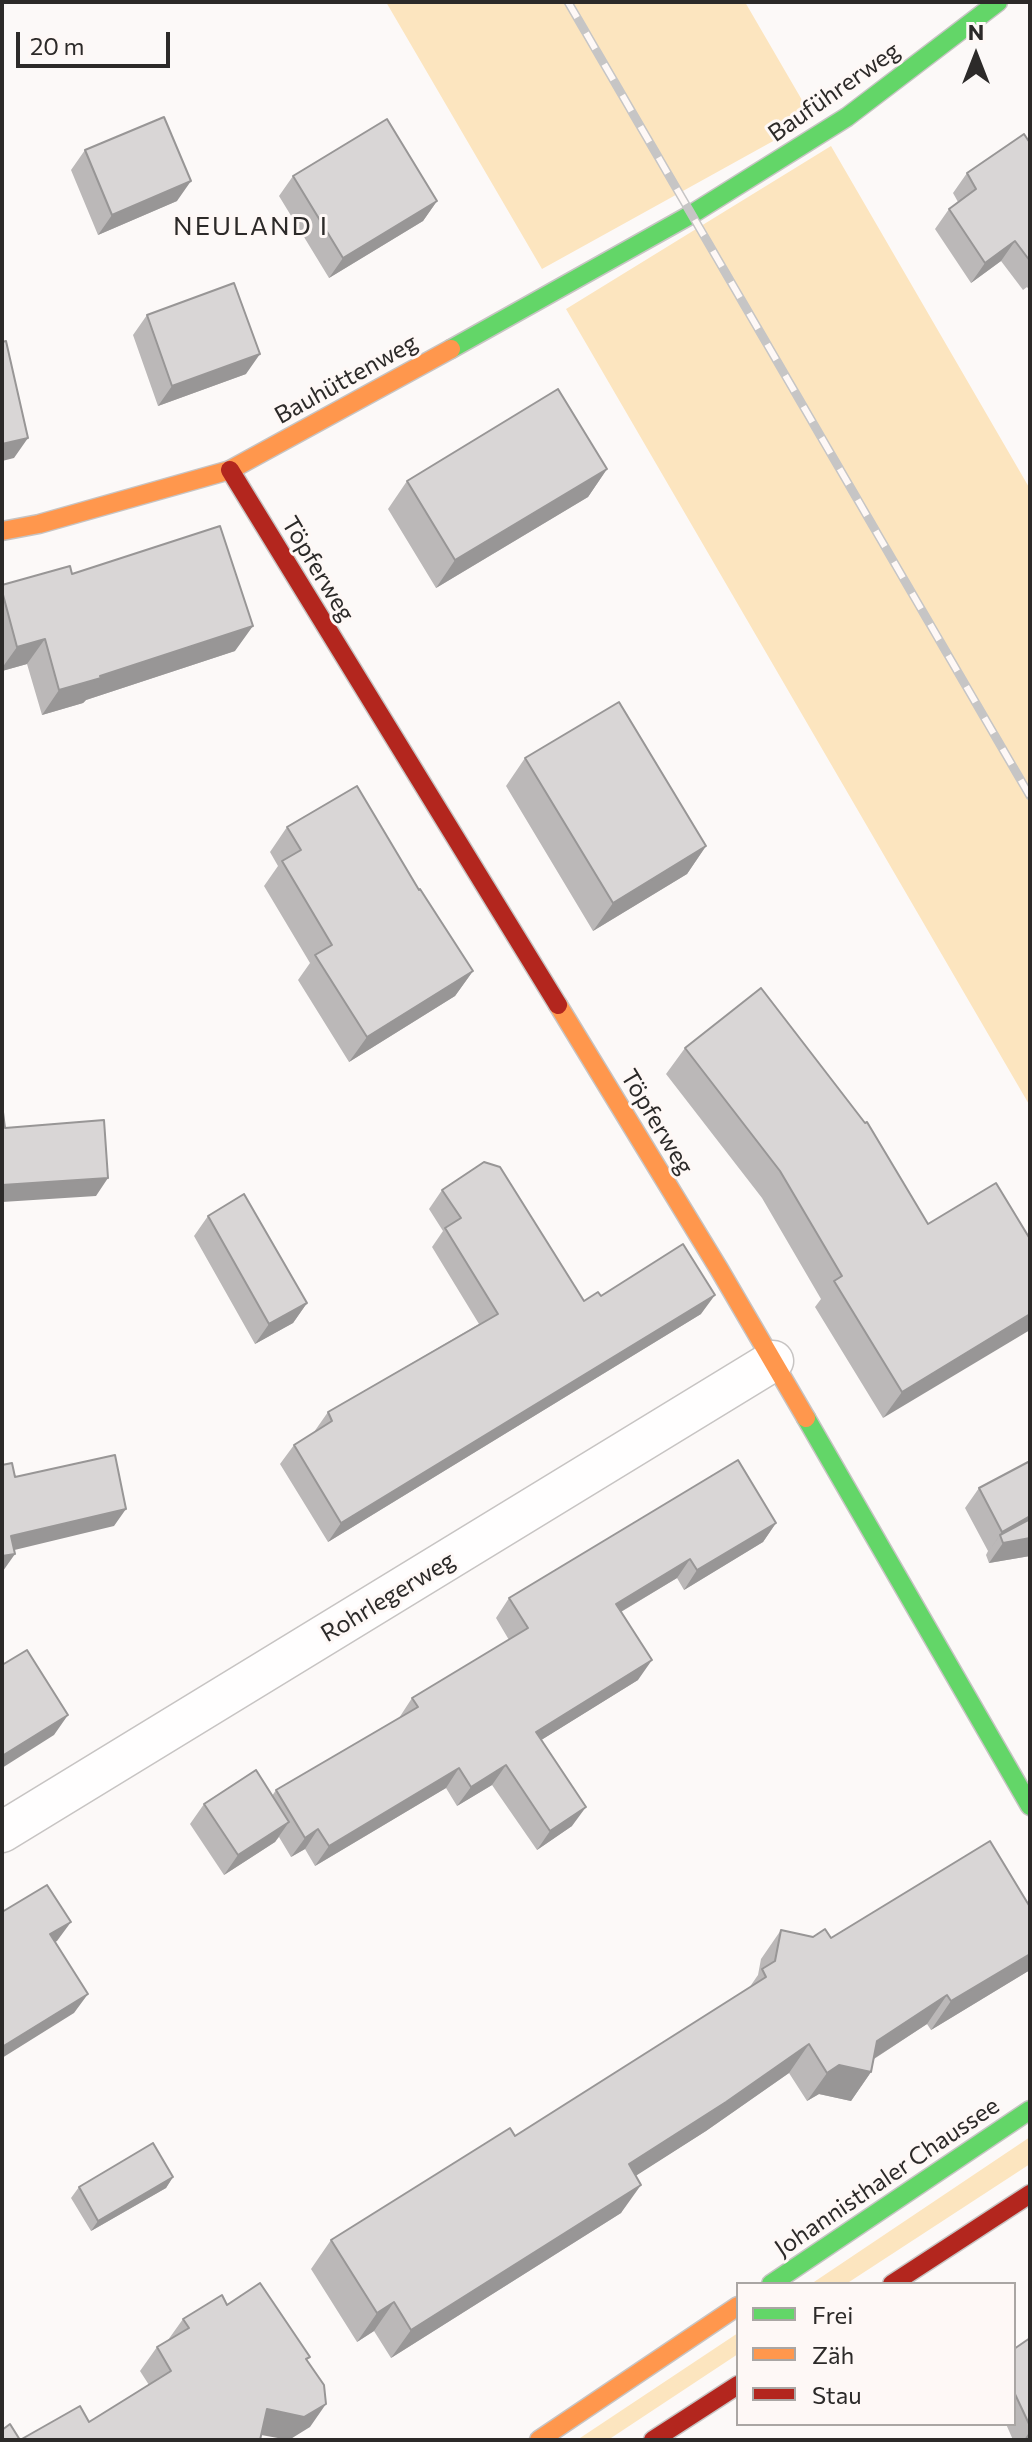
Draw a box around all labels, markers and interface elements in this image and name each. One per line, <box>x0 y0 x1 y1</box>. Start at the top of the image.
scale bar <box>20 16 174 66</box>
north arrow <box>936 16 1016 96</box>
text: N <box>968 18 984 45</box>
text: 20 m <box>30 31 84 60</box>
street label: Bauführerweg <box>763 36 905 148</box>
district label: NEULAND I <box>173 210 329 242</box>
street label: Bauhüttenweg <box>270 328 422 430</box>
street label: Töpferweg <box>275 511 361 627</box>
street label: Töpferweg <box>614 1064 700 1180</box>
street label: Rohrlegerweg <box>316 1546 460 1648</box>
street label: Johannisthaler Chaussee <box>769 2091 1005 2263</box>
legend <box>736 2282 1016 2426</box>
text: Frei <box>812 2300 853 2329</box>
text: Zäh <box>812 2340 854 2369</box>
text: Stau <box>812 2380 862 2409</box>

